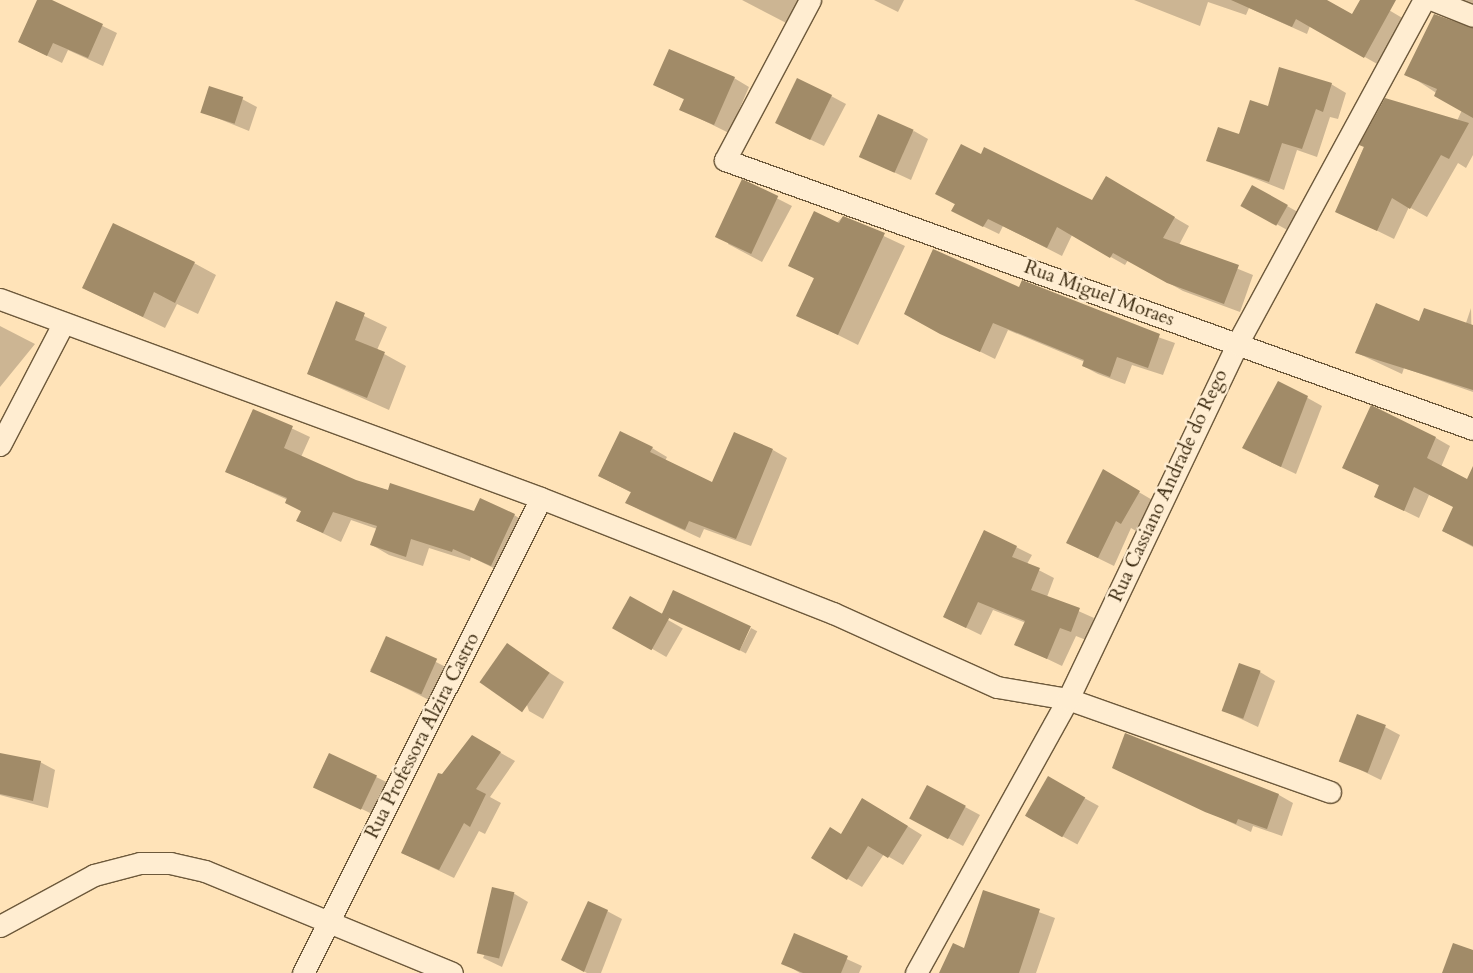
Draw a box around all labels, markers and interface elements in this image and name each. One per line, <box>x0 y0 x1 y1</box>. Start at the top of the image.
street label: Rua Miguel Moraes <box>1021 256 1177 332</box>
street label: Rua Cassiano Andrade do Rego <box>1105 366 1233 606</box>
street label: Rua Professora Alzira Castro <box>361 629 485 843</box>

